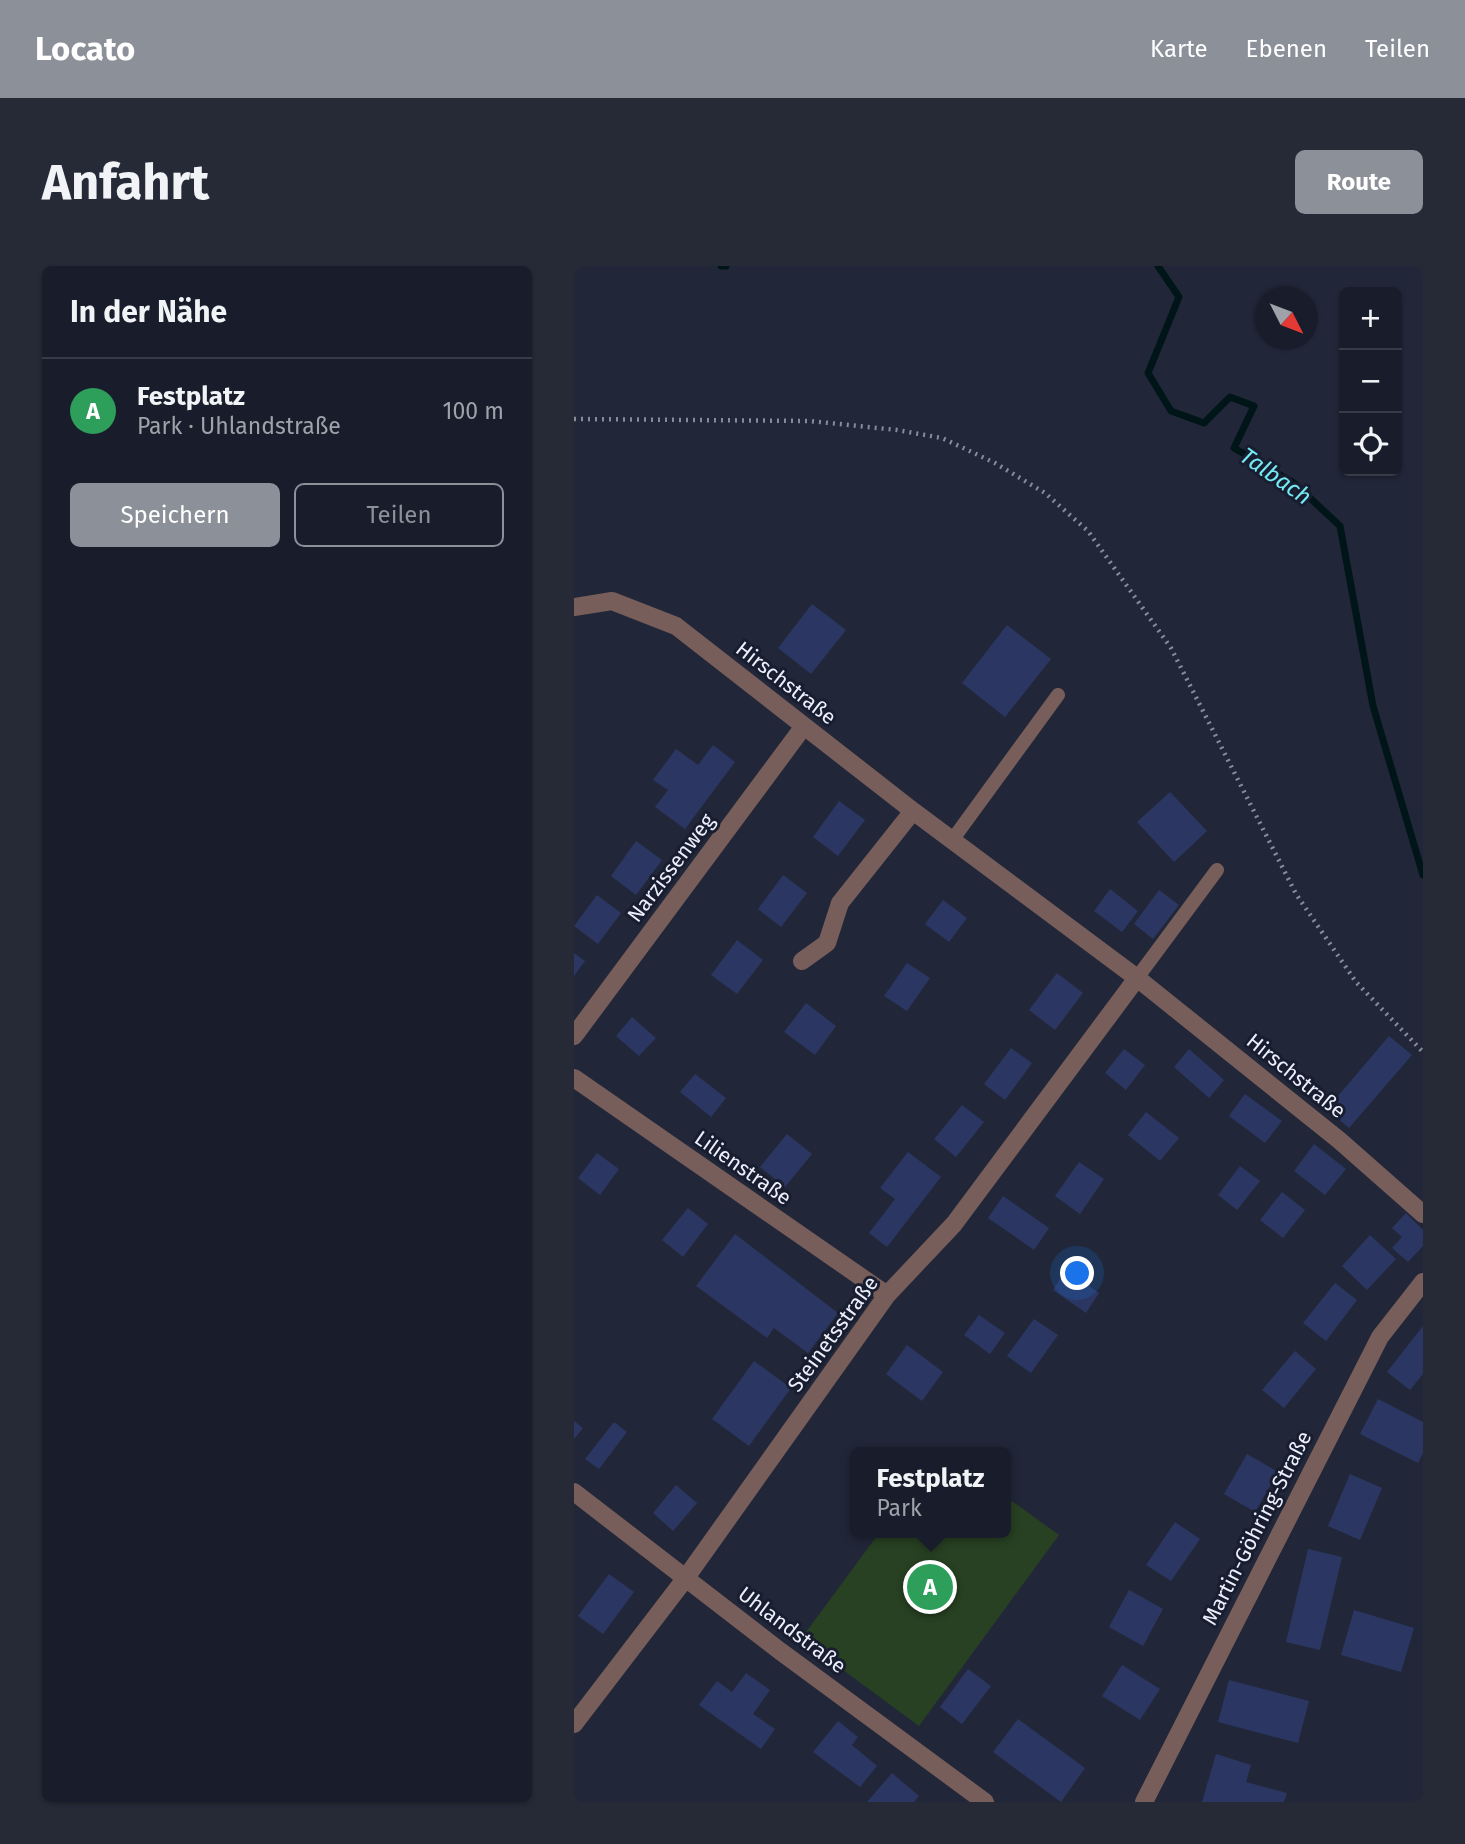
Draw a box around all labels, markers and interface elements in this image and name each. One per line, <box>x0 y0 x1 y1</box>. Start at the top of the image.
text: Locato <box>35 29 135 69</box>
text: Karte <box>1150 35 1208 63</box>
text: Ebenen <box>1246 35 1327 63</box>
text: Teilen <box>1365 35 1430 63</box>
button: Route <box>1295 150 1423 214</box>
text: Anfahrt <box>42 153 209 212</box>
north arrow <box>1255 287 1318 350</box>
map controls <box>1339 287 1402 476</box>
button: + <box>1339 287 1402 350</box>
text: In der Nähe <box>70 294 227 330</box>
button: − <box>1339 350 1402 413</box>
text: Festplatz <box>137 381 245 412</box>
text: A <box>86 397 100 425</box>
text: 100 m <box>443 397 504 425</box>
text: Park · Uhlandstraße <box>137 412 341 440</box>
button: locate <box>1339 413 1402 476</box>
water label: Talbach <box>1235 441 1317 511</box>
button: Speichern <box>70 483 280 547</box>
button: Teilen <box>294 483 504 547</box>
street label: Hirschstraße <box>731 636 841 730</box>
street label: Narzissenweg <box>622 808 720 927</box>
street label: Hirschstraße <box>1241 1028 1351 1124</box>
street label: Lilienstraße <box>690 1125 796 1211</box>
your location <box>1060 1256 1094 1290</box>
street label: Steinetsstraße <box>782 1271 884 1397</box>
street label: Martin-Göhring-Straße <box>1197 1427 1317 1629</box>
popup <box>850 1447 1011 1538</box>
text: Festplatz <box>876 1463 985 1494</box>
text: Park <box>876 1494 922 1522</box>
pin: A <box>907 1561 953 1613</box>
street label: Uhlandstraße <box>733 1581 851 1679</box>

